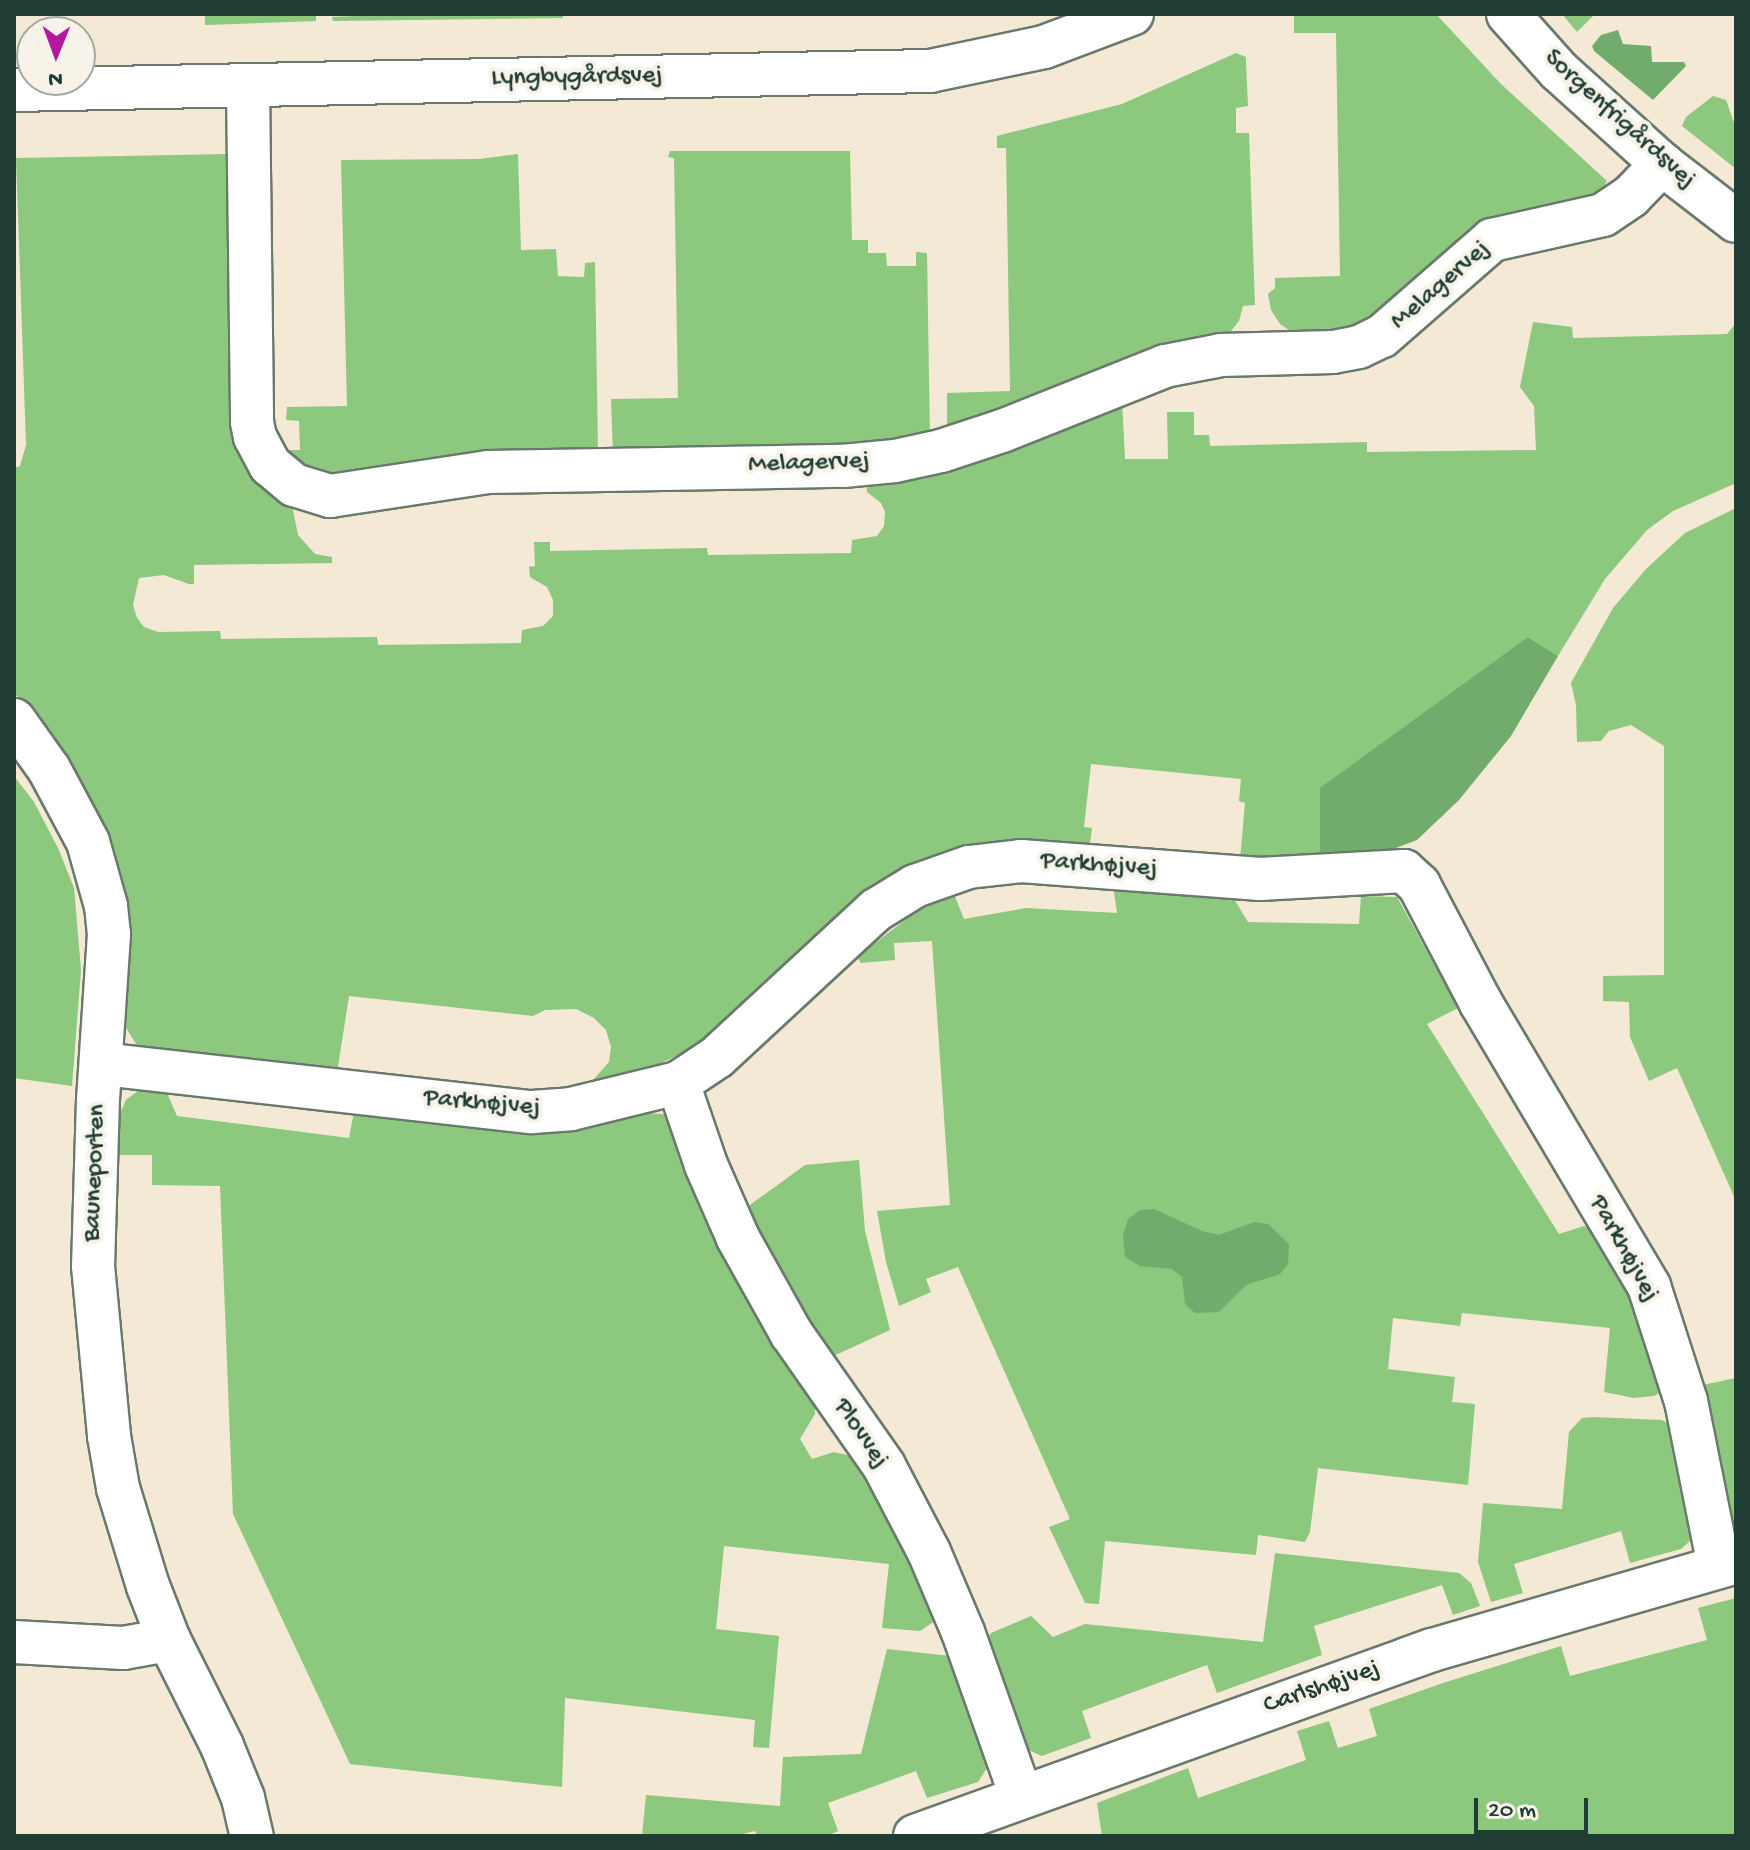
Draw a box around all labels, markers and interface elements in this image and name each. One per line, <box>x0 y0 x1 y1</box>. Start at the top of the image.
north arrow <box>16 16 96 96</box>
street label: Sorgenfrigårdsvej <box>1537 44 1701 196</box>
street label: Lyngbygårdsvej <box>491 61 663 95</box>
text: N <box>48 65 63 91</box>
street label: Melagervej <box>1385 234 1497 338</box>
street label: Melagervej <box>748 446 870 482</box>
street label: Parkhøjvej <box>1040 846 1158 886</box>
street label: Parkhøjvej <box>422 1083 542 1125</box>
street label: Bauneporten <box>78 1104 114 1242</box>
street label: Parkhøjvej <box>1581 1190 1665 1308</box>
street label: Plovvej <box>825 1393 895 1475</box>
street label: Carlshøjvej <box>1260 1654 1384 1722</box>
scale bar <box>1478 1782 1592 1832</box>
text: 20 m <box>1488 1797 1536 1826</box>

